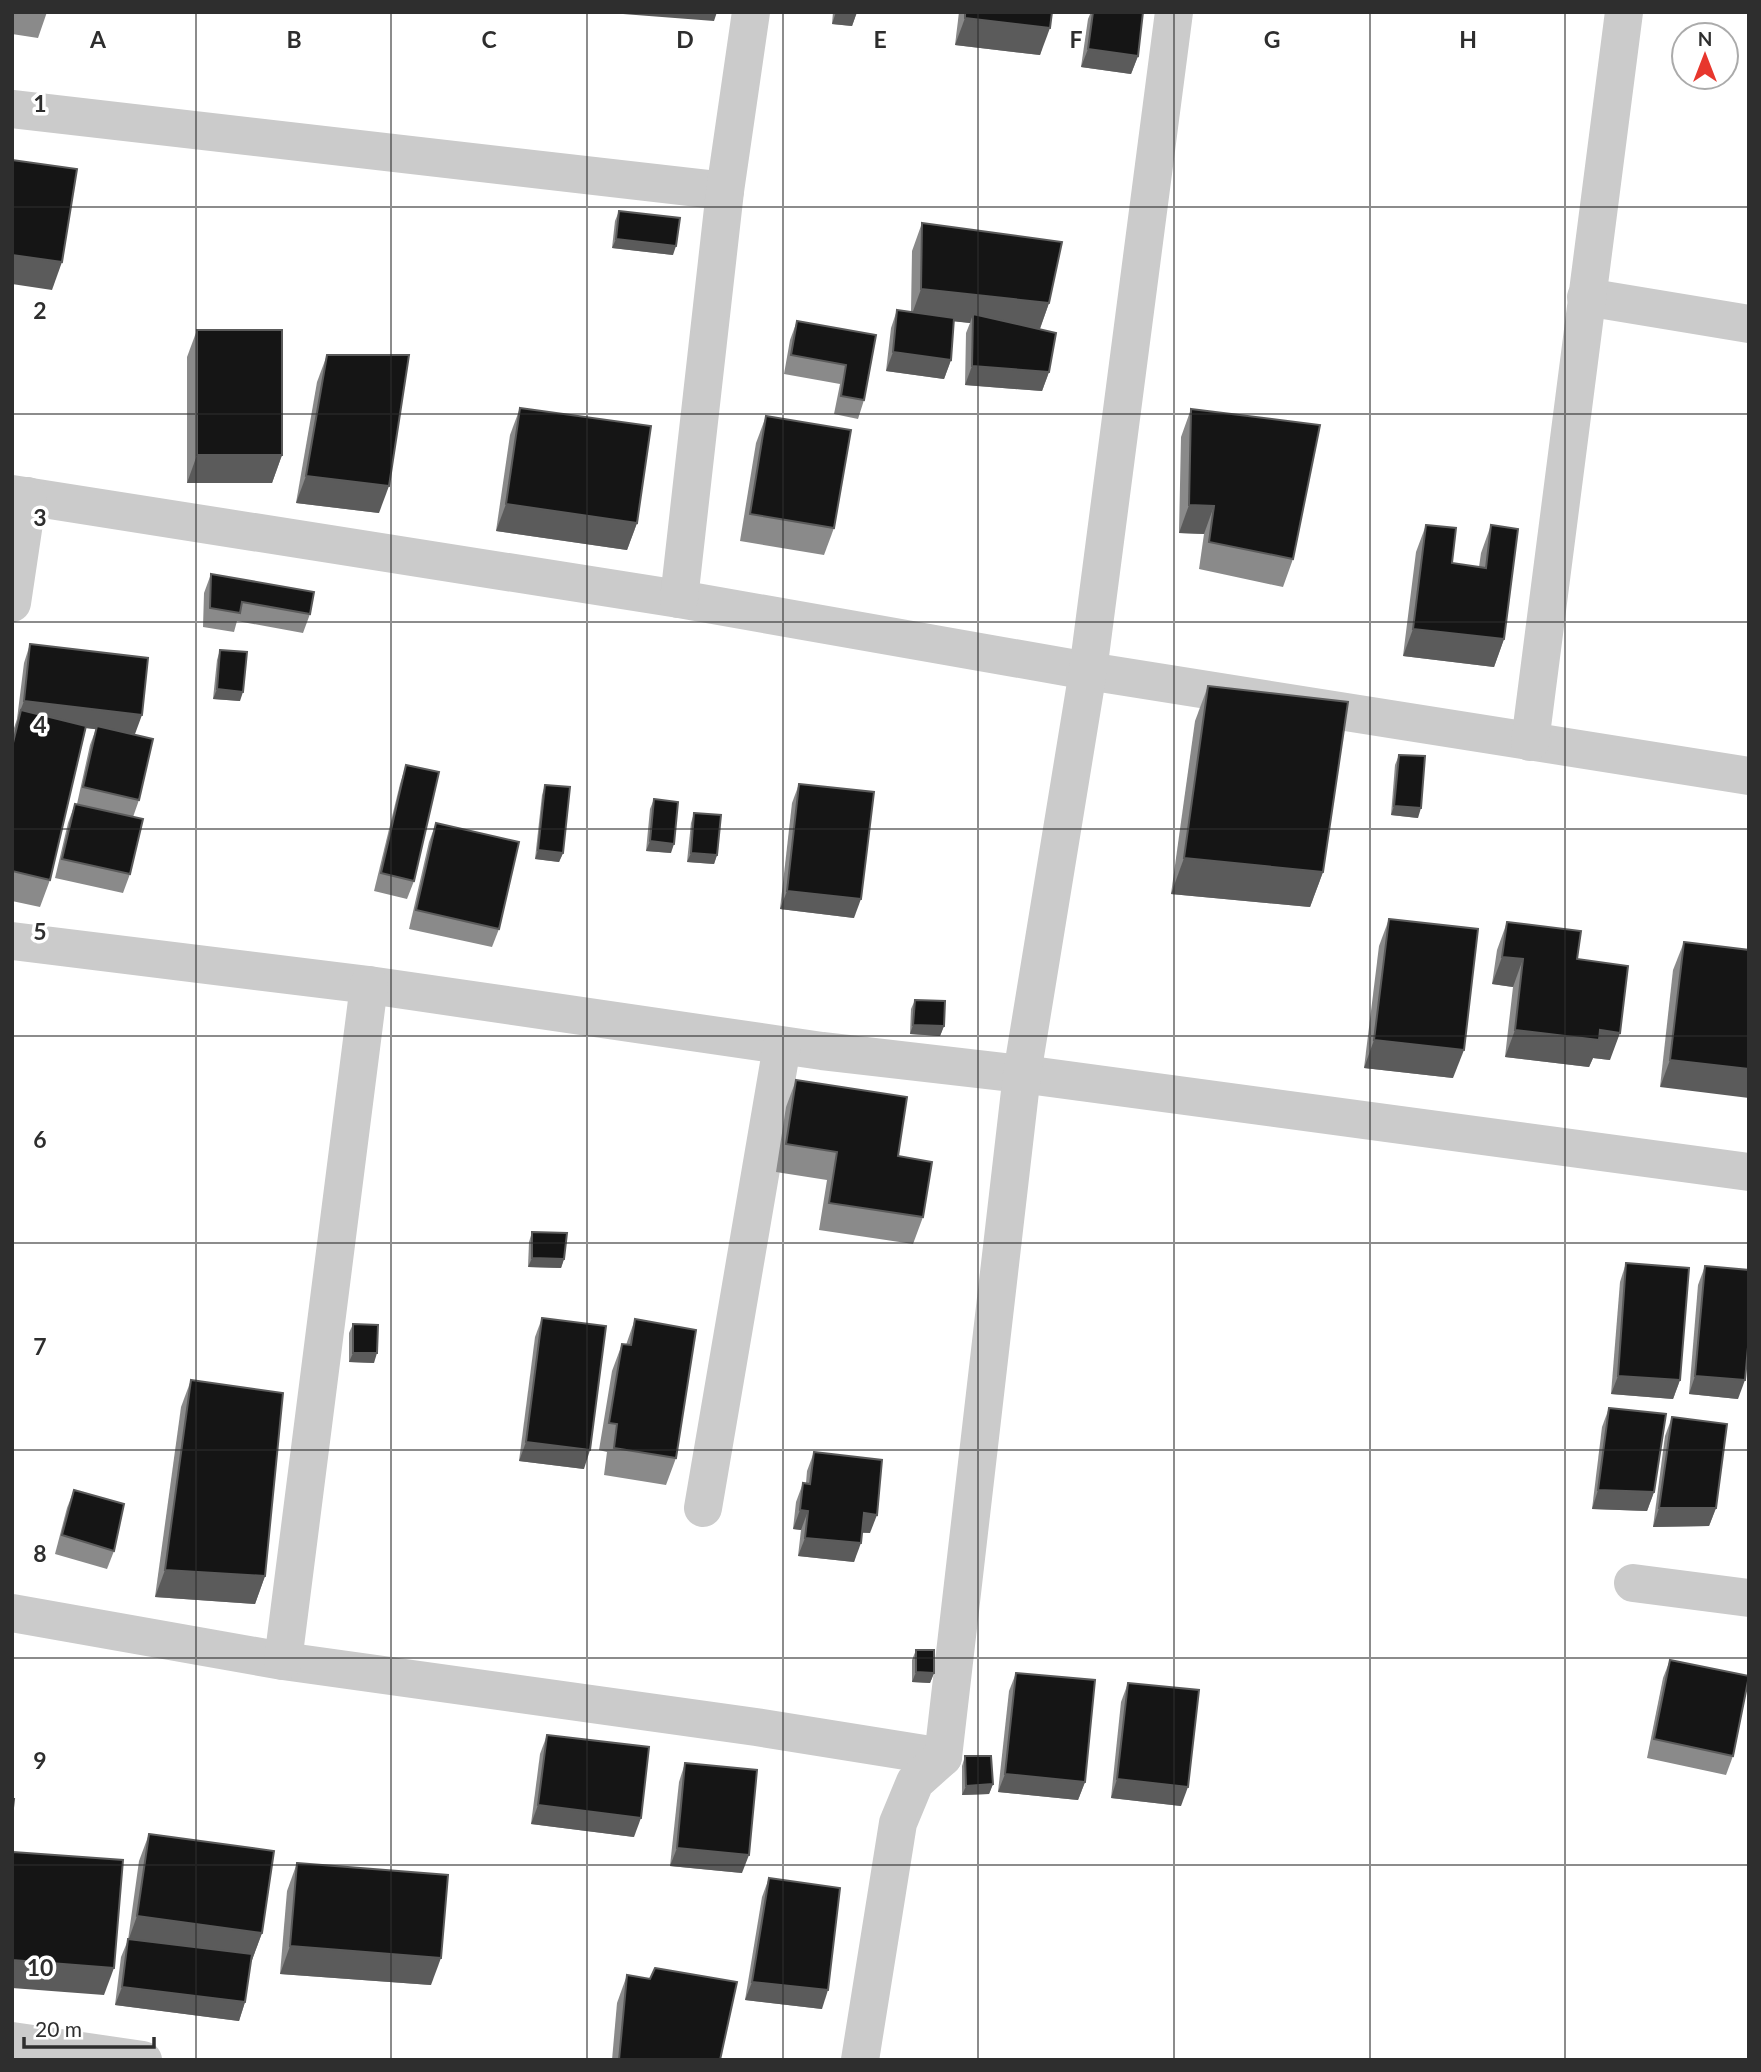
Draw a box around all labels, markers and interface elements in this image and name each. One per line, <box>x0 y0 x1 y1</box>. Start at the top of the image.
north arrow <box>1670 21 1740 91</box>
text: A <box>89 25 107 53</box>
text: B <box>286 25 302 53</box>
text: C <box>481 25 497 53</box>
text: D <box>676 25 694 53</box>
text: E <box>873 25 887 53</box>
text: F <box>1069 25 1083 53</box>
text: G <box>1264 25 1280 53</box>
text: H <box>1459 25 1477 53</box>
text: N <box>1698 27 1712 50</box>
text: 1 <box>33 89 47 117</box>
text: 2 <box>33 296 47 324</box>
text: 3 <box>33 503 47 531</box>
text: 4 <box>33 710 47 738</box>
text: 5 <box>33 917 47 945</box>
text: 6 <box>33 1125 47 1153</box>
text: 7 <box>33 1332 47 1360</box>
text: 8 <box>33 1539 47 1567</box>
text: 9 <box>33 1746 47 1774</box>
text: 10 <box>27 1953 53 1981</box>
scale bar <box>24 2006 154 2050</box>
text: 20 m <box>35 2016 82 2041</box>

